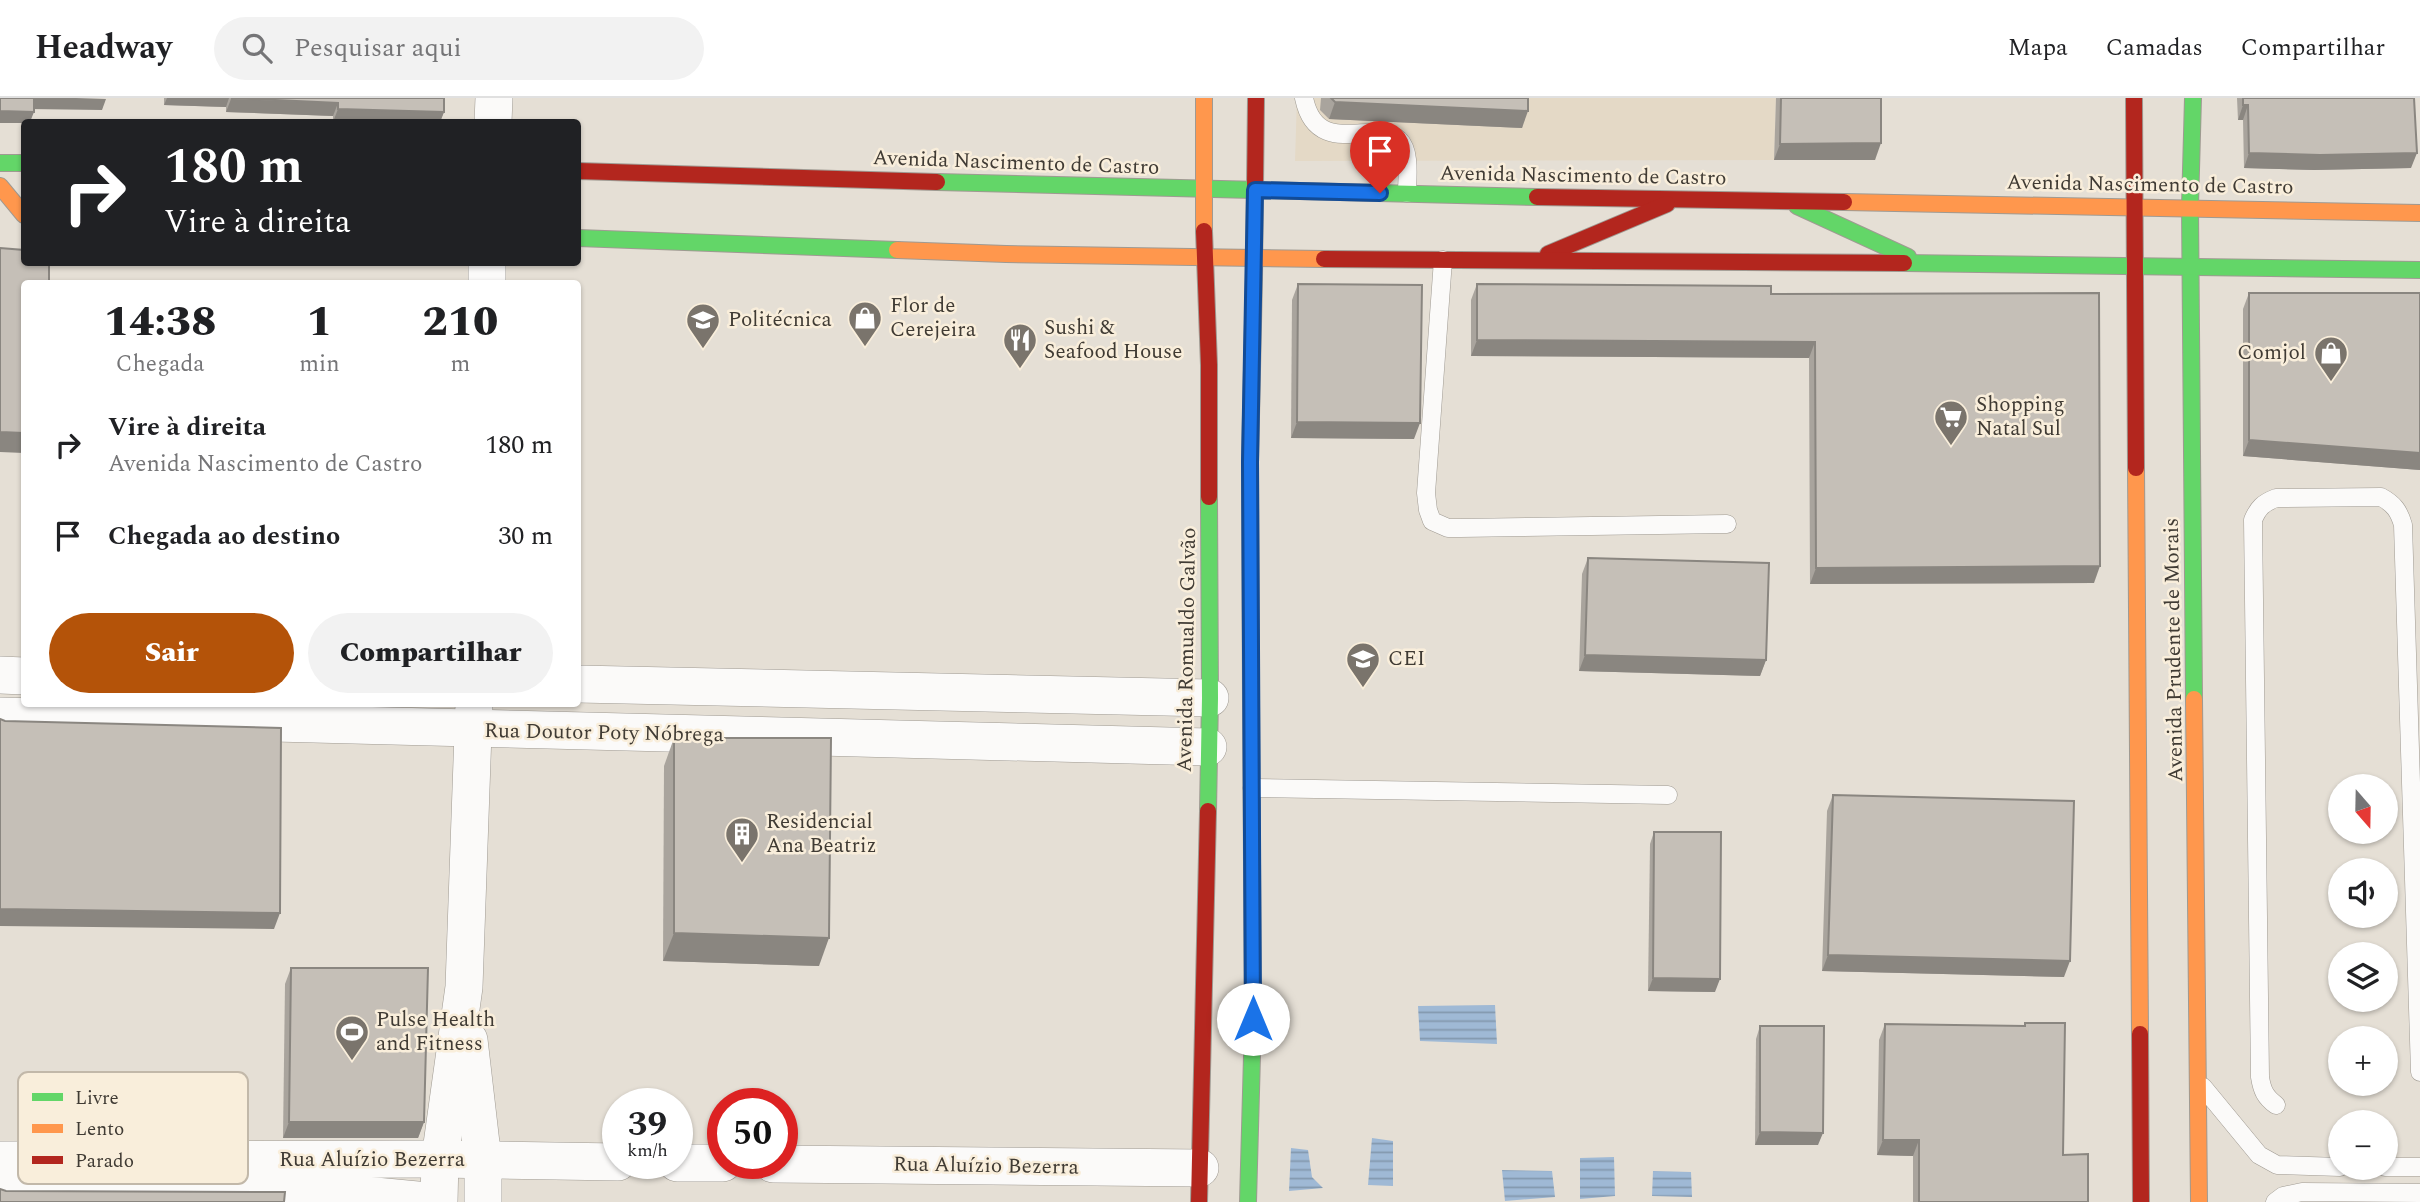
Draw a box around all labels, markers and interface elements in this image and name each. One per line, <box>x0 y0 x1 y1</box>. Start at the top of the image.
search box <box>214 17 704 80</box>
text: Headway <box>35 23 172 73</box>
text: Pesquisar aqui <box>294 28 462 68</box>
icon: search <box>238 29 276 67</box>
text: Mapa <box>2008 30 2068 66</box>
text: Camadas <box>2106 30 2203 66</box>
text: Compartilhar <box>2241 30 2385 66</box>
pin <box>1350 121 1410 193</box>
text: 180 m <box>164 130 303 205</box>
icon: arrive <box>1361 132 1399 170</box>
street label: Avenida Nascimento de Castro <box>872 142 1160 184</box>
icon: right <box>49 147 140 238</box>
street label: Avenida Nascimento de Castro <box>1439 157 1727 195</box>
street label: Avenida Nascimento de Castro <box>2006 166 2294 204</box>
text: Vire à direita <box>164 198 351 247</box>
place label: Flor de Cerejeira <box>890 290 977 346</box>
text: 14:38 <box>104 291 216 354</box>
text: 1 <box>307 291 332 354</box>
text: 210 <box>422 291 498 354</box>
shop icon: Flor de Cerejeira <box>846 299 884 348</box>
school or university icon: Politécnica <box>684 301 722 350</box>
place label: Politécnica <box>728 304 832 336</box>
place label: Sushi & Seafood House <box>1044 312 1182 368</box>
restaurant icon: Sushi & Seafood House <box>1001 321 1039 370</box>
shop icon: Comjol <box>2312 334 2350 383</box>
place label: Comjol <box>2237 337 2306 369</box>
text: Chegada <box>116 347 205 382</box>
text: min <box>299 347 340 382</box>
text: m <box>450 347 470 382</box>
place label: Shopping Natal Sul <box>1976 389 2065 445</box>
supermarket icon: Shopping Natal Sul <box>1932 398 1970 447</box>
text: Vire à direita <box>108 407 266 447</box>
text: 180 m <box>485 425 553 465</box>
icon: right <box>49 426 87 464</box>
text: Avenida Nascimento de Castro <box>108 447 422 482</box>
text: Chegada ao destino <box>108 516 340 556</box>
text: 30 m <box>498 516 553 556</box>
icon: arrive <box>49 517 87 555</box>
street label: Avenida Prudente de Morais <box>2156 517 2192 783</box>
street label: Avenida Romualdo Galvão <box>1169 527 1205 773</box>
button: Sair <box>49 613 294 693</box>
button: Compartilhar <box>308 613 553 693</box>
school or university icon: CEI <box>1344 640 1382 689</box>
place label: CEI <box>1388 643 1425 675</box>
street label: Rua Doutor Poty Nóbrega <box>484 715 725 751</box>
north arrow <box>2328 774 2398 844</box>
map controls <box>2328 774 2398 1180</box>
place label: Residencial Ana Beatriz <box>766 806 877 862</box>
building icon: Residencial Ana Beatriz <box>723 815 761 864</box>
button: sound <box>2328 858 2398 928</box>
button: layers <box>2328 942 2398 1012</box>
position arrow <box>1216 982 1290 1056</box>
place label: Pulse Health and Fitness <box>376 1004 495 1060</box>
sports icon: Pulse Health and Fitness <box>333 1013 371 1062</box>
button: + <box>2328 1026 2398 1096</box>
legend <box>18 1072 248 1184</box>
text: Livre <box>75 1084 119 1113</box>
speed limit sign: 50 <box>707 1088 798 1179</box>
text: 39 <box>628 1098 667 1151</box>
button: − <box>2328 1110 2398 1180</box>
text: Lento <box>75 1115 124 1144</box>
text: km/h <box>627 1137 668 1164</box>
street label: Rua Aluízio Bezerra <box>279 1144 466 1176</box>
text: Parado <box>75 1147 134 1176</box>
street label: Rua Aluízio Bezerra <box>893 1148 1080 1184</box>

